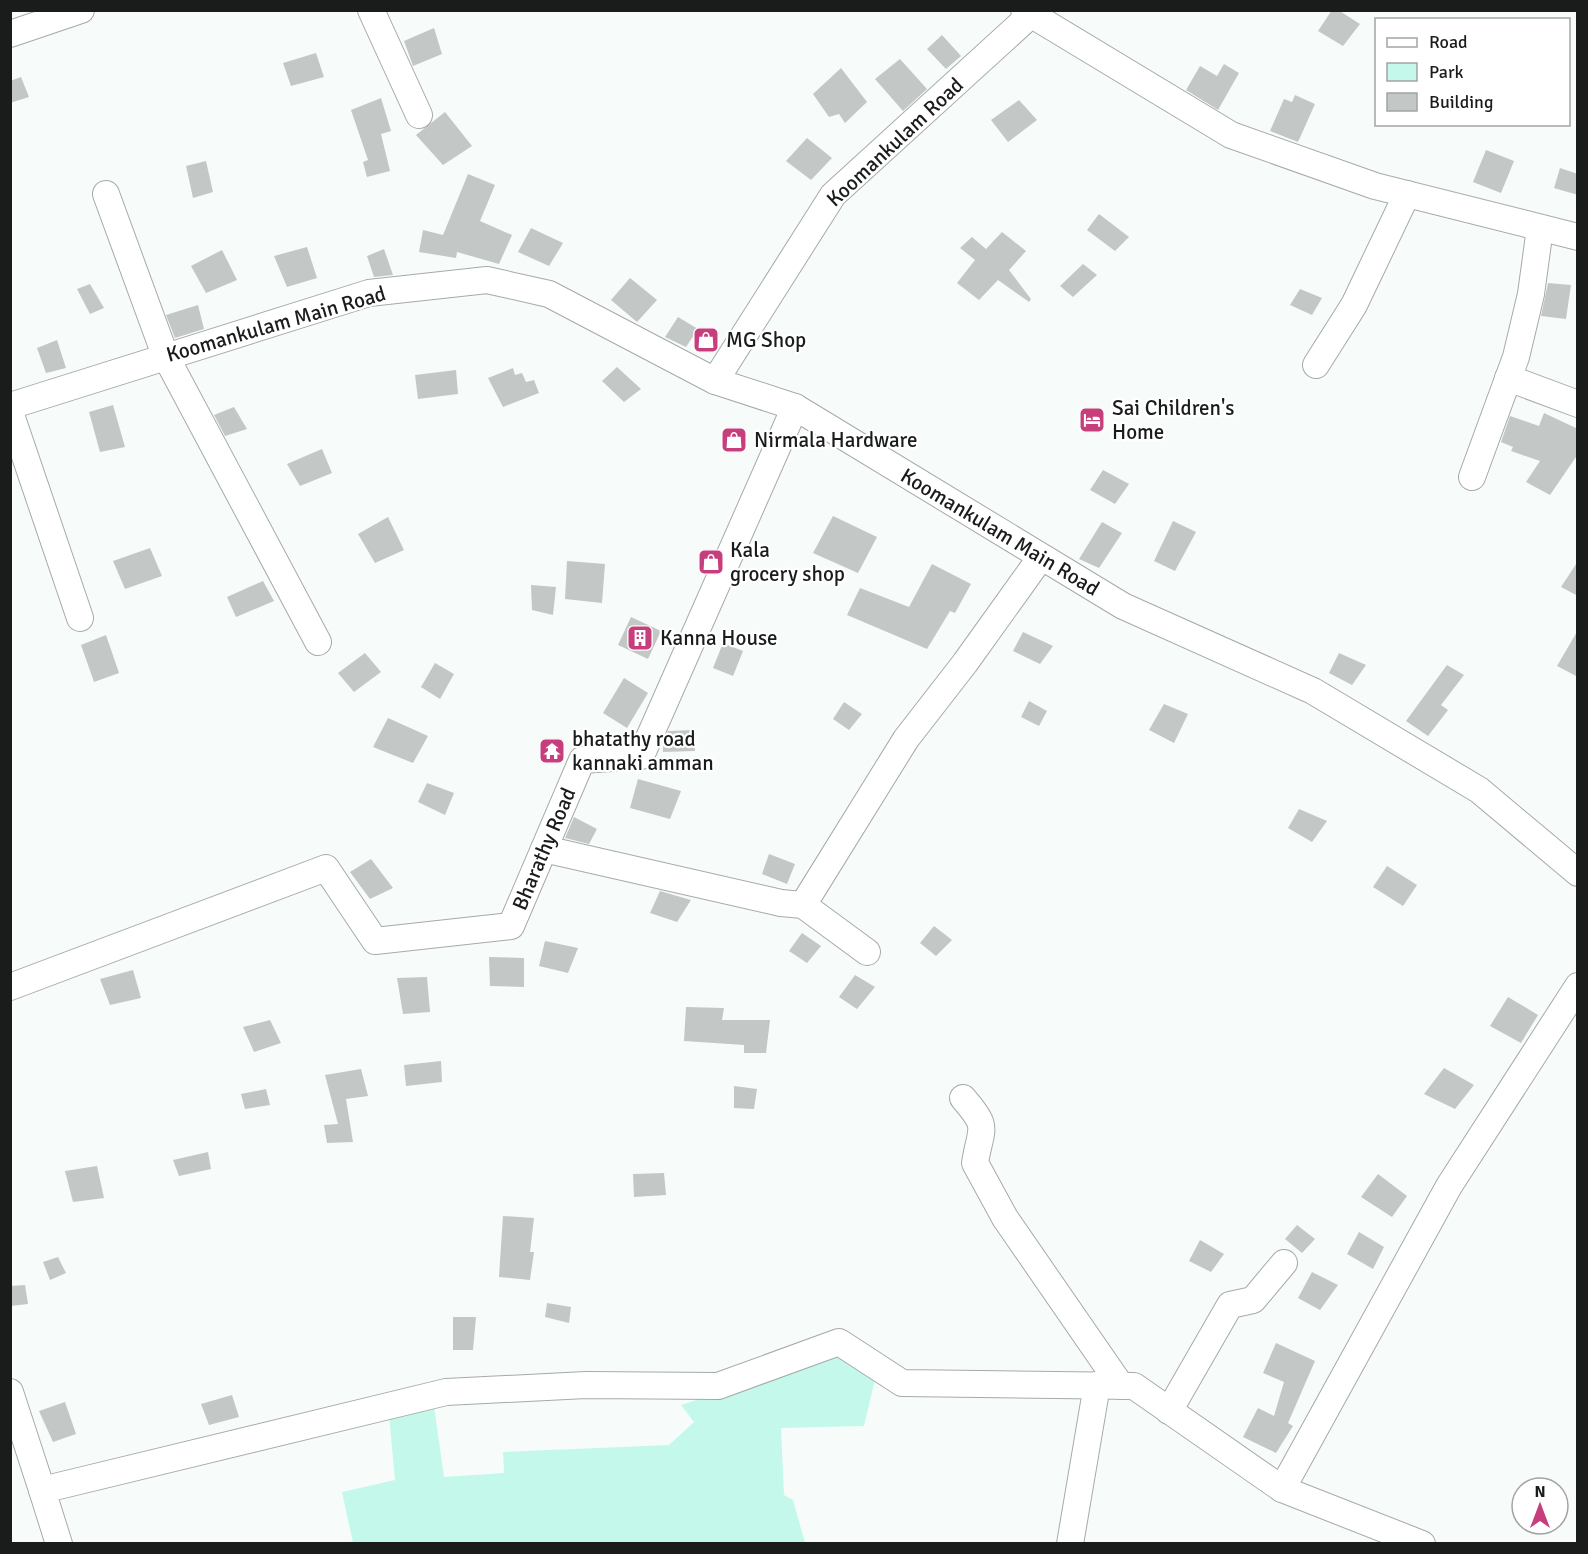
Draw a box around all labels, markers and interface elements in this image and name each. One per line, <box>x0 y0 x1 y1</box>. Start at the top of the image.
legend <box>1375 18 1570 126</box>
text: Road <box>1429 31 1468 53</box>
text: Park <box>1429 61 1464 83</box>
street label: Koomankulam Road <box>821 72 969 212</box>
text: Building <box>1429 91 1493 113</box>
street label: Koomankulam Main Road <box>163 280 389 368</box>
shop icon: MG Shop <box>691 325 721 355</box>
place label: MG Shop <box>726 327 806 353</box>
place label: Sai Children's Home <box>1112 395 1234 445</box>
hotel icon: Sai Children's Home <box>1077 405 1107 435</box>
shop icon: Nirmala Hardware <box>719 425 749 455</box>
place label: Nirmala Hardware <box>754 427 917 453</box>
street label: Koomankulam Main Road <box>896 462 1104 602</box>
place label: Kala grocery shop <box>730 537 845 587</box>
shop icon: Kala grocery shop <box>696 547 726 577</box>
building icon: Kanna House <box>625 623 655 653</box>
place label: Kanna House <box>660 625 778 651</box>
place label: bhatathy road kannaki amman <box>572 726 714 776</box>
temple icon: bhatathy road kannaki amman <box>537 736 567 766</box>
street label: Bharathy Road <box>507 784 581 914</box>
north arrow <box>1510 1476 1570 1536</box>
text: N <box>1534 1482 1546 1502</box>

